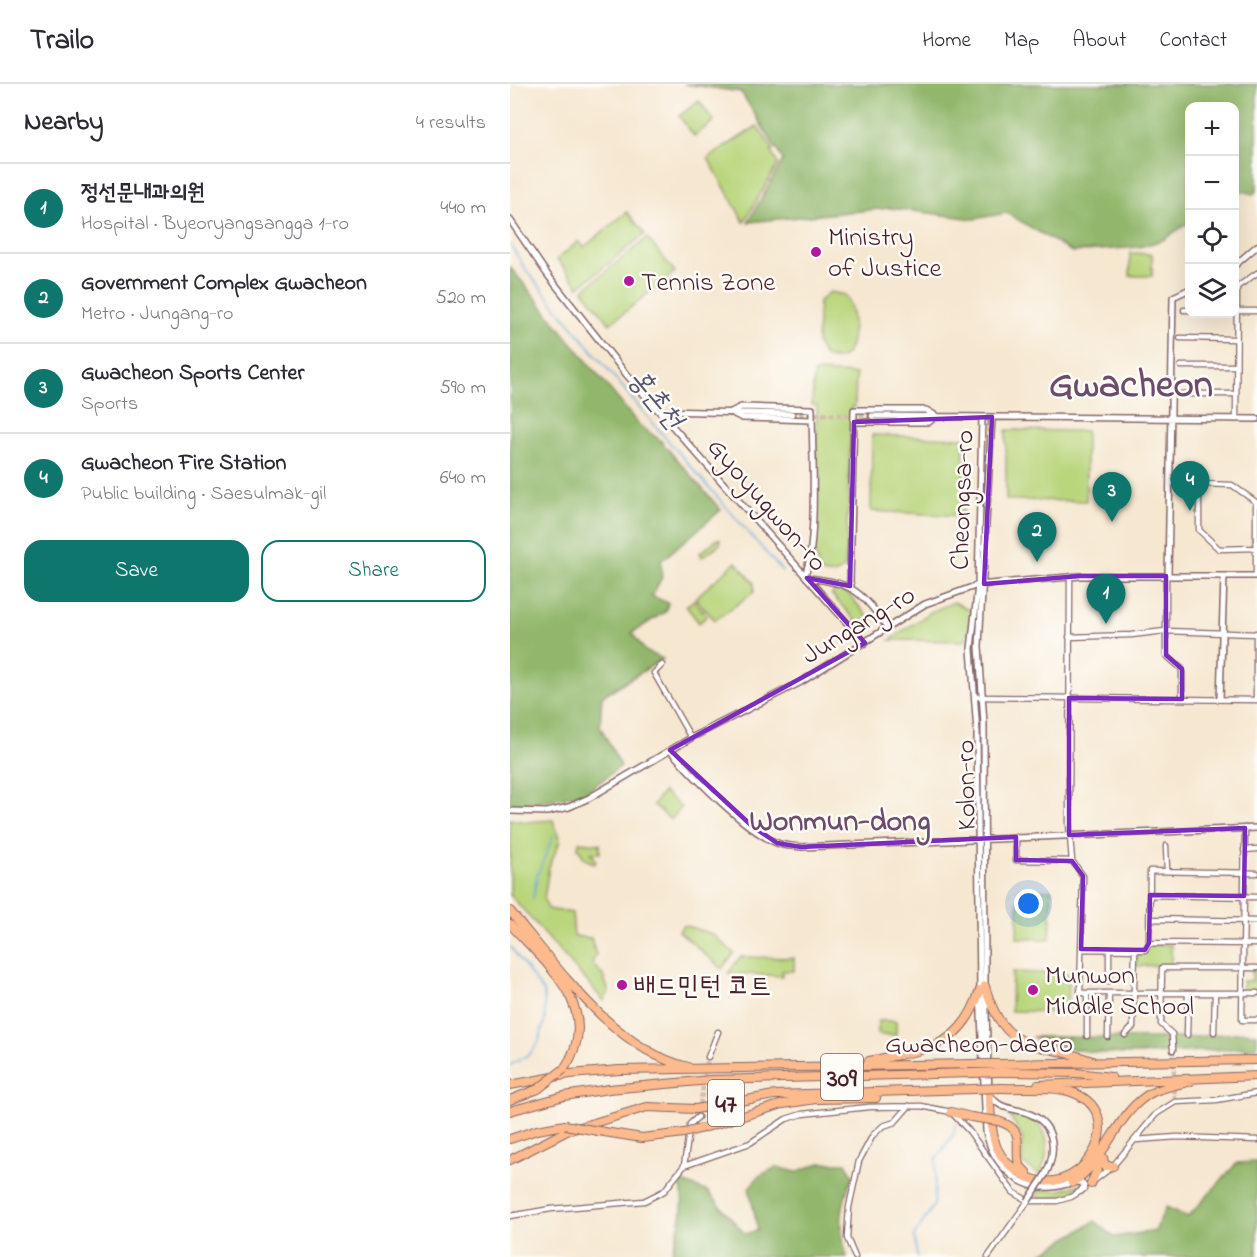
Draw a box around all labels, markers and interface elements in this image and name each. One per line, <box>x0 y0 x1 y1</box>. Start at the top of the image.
text: Trailo <box>30 21 94 62</box>
text: Home <box>922 26 971 56</box>
text: Map <box>1004 26 1039 56</box>
text: About <box>1072 26 1126 56</box>
text: Contact <box>1159 26 1227 56</box>
map controls <box>1185 102 1239 318</box>
button: + <box>1185 102 1239 156</box>
text: Nearby <box>24 104 103 142</box>
text: 4 results <box>416 109 486 138</box>
button: − <box>1185 156 1239 210</box>
text: 정선문내과의원 <box>81 178 205 210</box>
text: 1 <box>40 194 47 223</box>
text: 440 m <box>440 194 486 223</box>
text: Hospital · Byeoryangsangga 1-ro <box>81 210 349 239</box>
button: locate <box>1185 210 1239 264</box>
place label: Ministry of Justice <box>828 219 943 289</box>
marker: Ministry of Justice <box>809 245 823 259</box>
place label: Tennis Zone <box>641 264 776 303</box>
button: layers <box>1185 264 1239 318</box>
text: Government Complex Gwacheon <box>81 268 367 300</box>
marker: Tennis Zone <box>622 274 636 288</box>
text: 2 <box>39 284 48 313</box>
text: 520 m <box>435 284 486 313</box>
text: Metro · Jungang-ro <box>81 300 233 329</box>
text: Gwacheon Sports Center <box>81 358 304 390</box>
district label: Gwacheon <box>1049 358 1213 415</box>
water label: 홍촌천 <box>617 361 693 441</box>
text: 3 <box>39 374 48 403</box>
text: 590 m <box>439 374 486 403</box>
text: Sports <box>81 390 138 419</box>
street label: Cheongsa-ro <box>942 429 985 571</box>
street label: Gyoyugwon-ro <box>697 430 835 581</box>
text: Gwacheon Fire Station <box>81 448 286 480</box>
pin: 4 <box>1170 462 1210 511</box>
text: 4 <box>39 464 48 493</box>
text: 640 m <box>440 464 486 493</box>
pin: 3 <box>1092 472 1132 522</box>
text: Public building · Saesulmak-gil <box>81 480 326 509</box>
pin: 2 <box>1018 512 1056 562</box>
button: Save <box>24 540 249 602</box>
button: Share <box>261 540 486 602</box>
pin: 1 <box>1086 574 1126 624</box>
street label: Jungang-ro <box>795 577 924 675</box>
street label: Kolon-ro <box>947 739 988 831</box>
district label: Wonmun-dong <box>750 801 930 846</box>
your location <box>1014 889 1043 918</box>
place label: Munwon Middle School <box>1045 957 1194 1027</box>
place label: 배드민턴 코트 <box>634 968 771 1007</box>
marker: 배드민턴 코트 <box>615 978 629 992</box>
marker: Munwon Middle School <box>1026 983 1040 997</box>
street label: Gwacheon-daero <box>885 1026 1073 1065</box>
road number: 309 <box>821 1054 863 1100</box>
road number: 47 <box>708 1080 744 1126</box>

